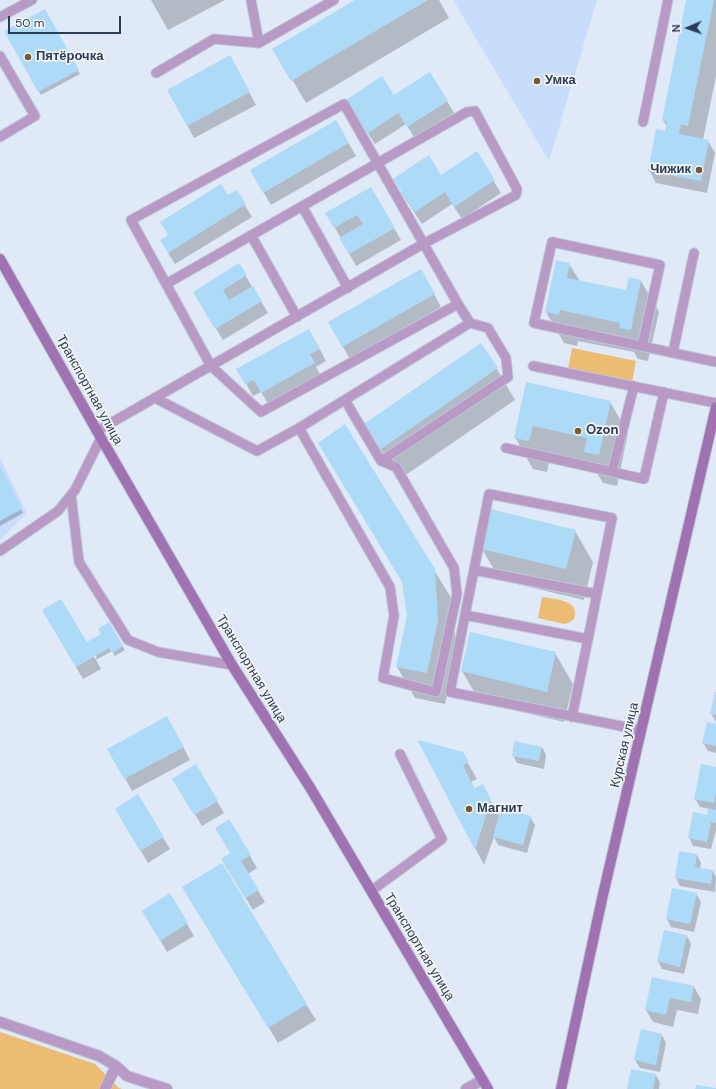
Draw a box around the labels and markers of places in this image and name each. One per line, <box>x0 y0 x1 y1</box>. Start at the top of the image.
place label: Пятёрочка <box>36 49 103 65</box>
marker: Пятёрочка <box>23 52 33 62</box>
place label: Умка <box>545 73 576 89</box>
marker: Умка <box>532 76 542 86</box>
place label: Чижик <box>650 162 691 178</box>
marker: Чижик <box>694 165 704 175</box>
place label: Ozon <box>586 423 619 439</box>
marker: Ozon <box>573 426 583 436</box>
place label: Магнит <box>477 801 523 817</box>
marker: Магнит <box>464 804 474 814</box>

